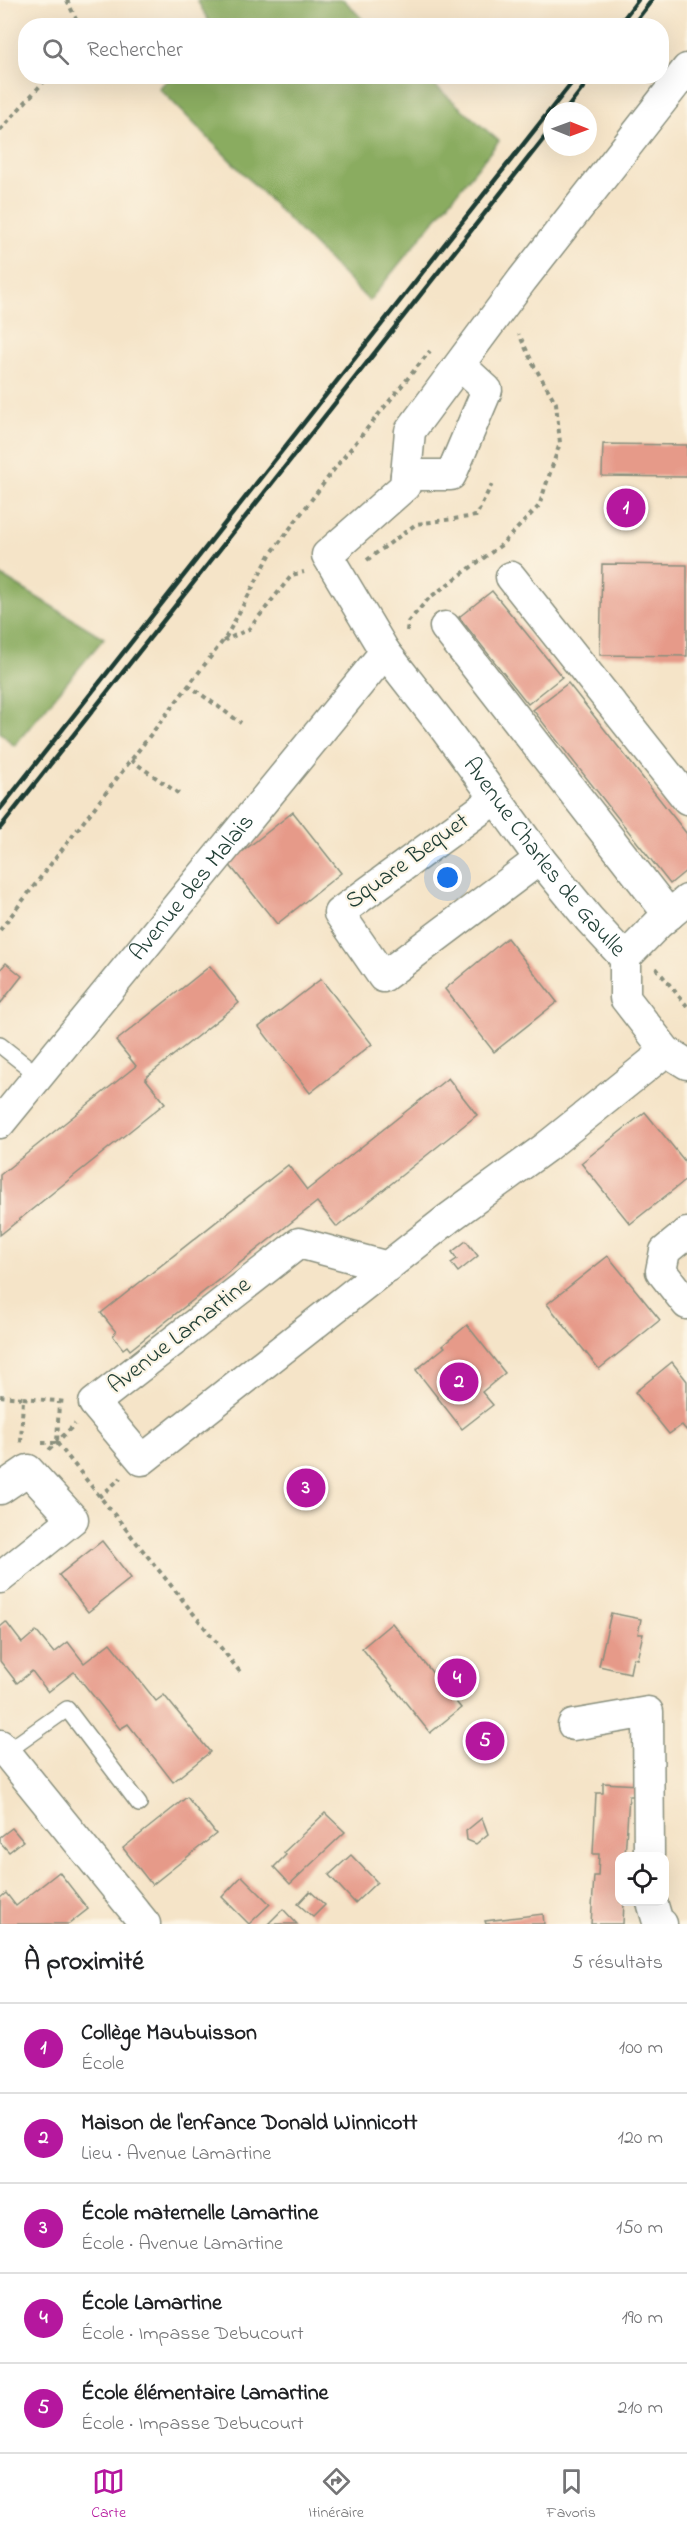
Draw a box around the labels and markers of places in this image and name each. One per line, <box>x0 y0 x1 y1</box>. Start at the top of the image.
pin: 1 <box>606 486 646 530</box>
pin: 2 <box>440 1360 478 1404</box>
pin: 3 <box>286 1466 326 1510</box>
pin: 4 <box>438 1656 476 1700</box>
pin: 5 <box>466 1718 504 1764</box>

